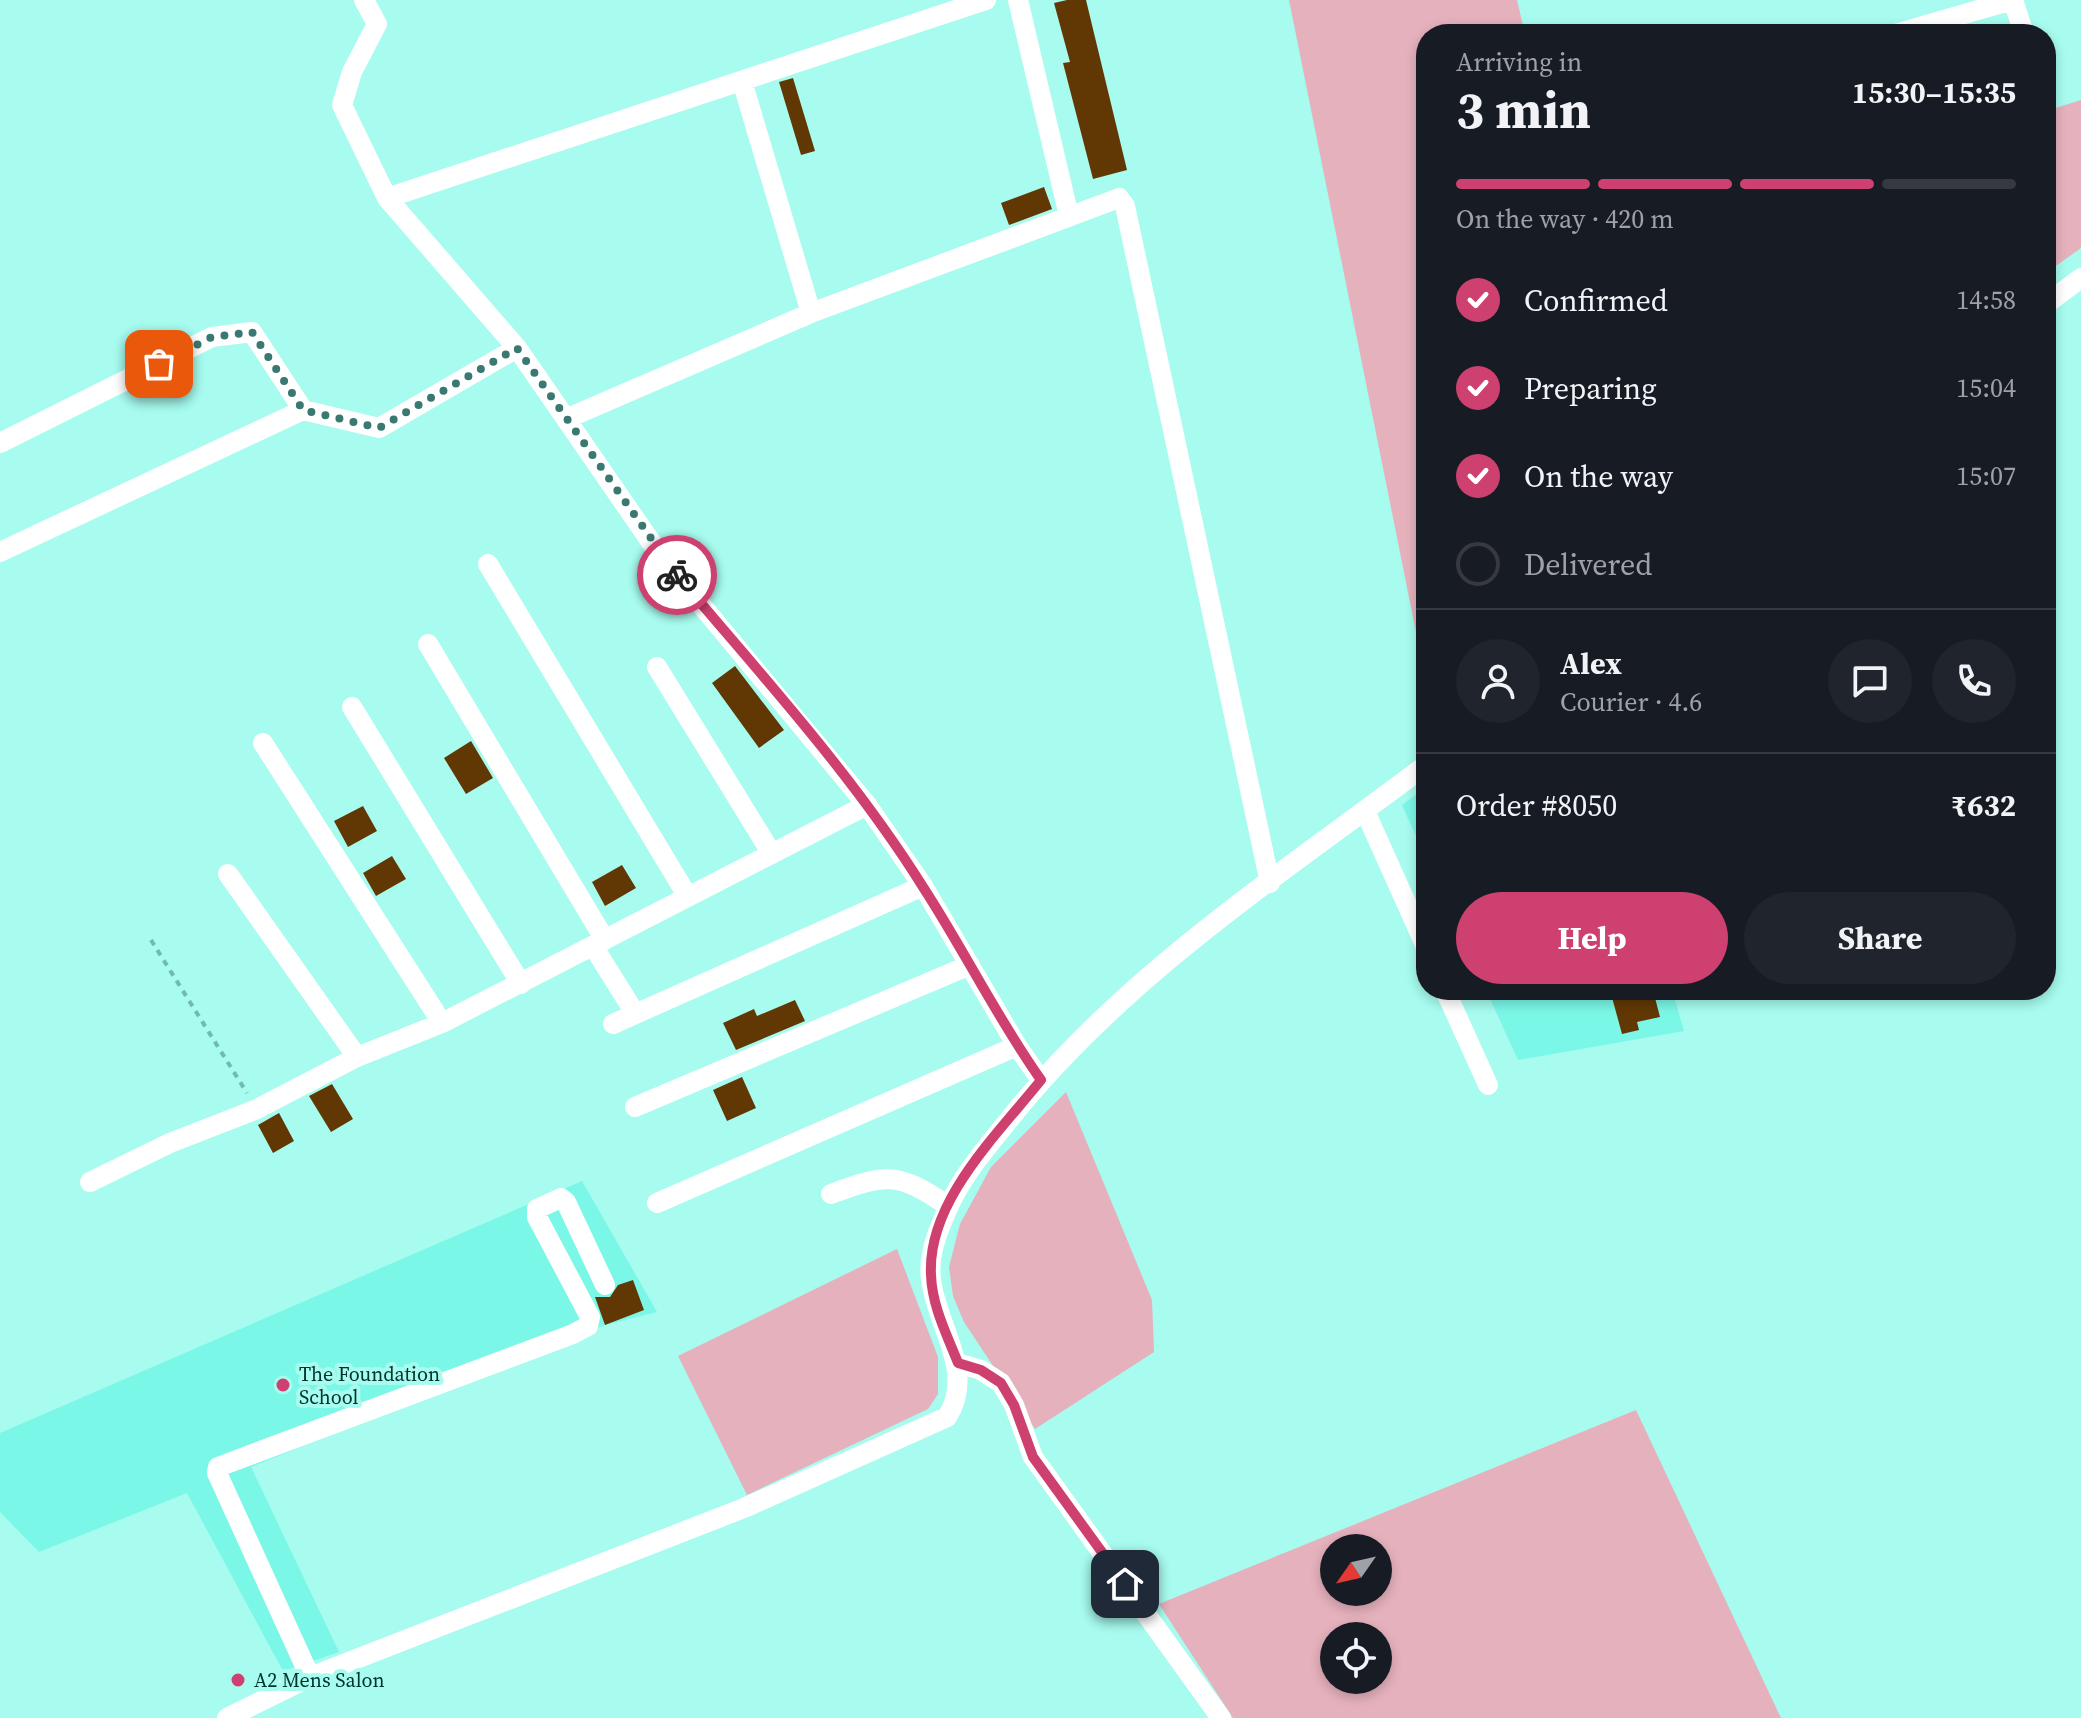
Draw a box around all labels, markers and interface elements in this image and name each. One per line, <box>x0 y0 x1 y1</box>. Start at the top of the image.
text: Arriving in <box>1456 44 1582 80</box>
text: 15:30–15:35 <box>1852 72 2016 113</box>
text: 3 min <box>1456 74 1591 145</box>
text: On the way · 420 m <box>1456 201 1674 237</box>
icon: check <box>1456 278 1500 322</box>
text: Confirmed <box>1524 280 1668 321</box>
text: 14:58 <box>1956 282 2016 318</box>
pin <box>125 330 193 398</box>
icon: bag <box>137 342 181 386</box>
icon: check <box>1456 366 1500 410</box>
text: Preparing <box>1524 368 1657 409</box>
text: 15:04 <box>1956 370 2016 406</box>
icon: check <box>1456 454 1500 498</box>
text: On the way <box>1524 456 1673 497</box>
text: 15:07 <box>1956 458 2016 494</box>
courier <box>637 535 717 615</box>
text: Delivered <box>1524 544 1652 585</box>
icon: bike <box>655 553 699 597</box>
button: person <box>1456 639 1540 723</box>
button: chat <box>1828 639 1912 723</box>
button: phone <box>1932 639 2016 723</box>
text: Alex <box>1560 643 1622 684</box>
text: Courier · 4.6 <box>1560 684 1702 720</box>
text: Order #8050 <box>1456 785 1617 826</box>
text: ₹632 <box>1951 785 2016 826</box>
button: Help <box>1456 892 1728 984</box>
button: Share <box>1744 892 2016 984</box>
place label: The Foundation School <box>299 1360 440 1411</box>
marker: The Foundation School <box>274 1376 292 1394</box>
north arrow <box>1320 1534 1392 1606</box>
map controls <box>1320 1534 1392 1694</box>
pin <box>1091 1550 1159 1618</box>
icon: home <box>1103 1562 1147 1606</box>
button: locate <box>1320 1622 1392 1694</box>
place label: A2 Mens Salon <box>254 1666 385 1694</box>
marker: A2 Mens Salon <box>229 1671 247 1689</box>

